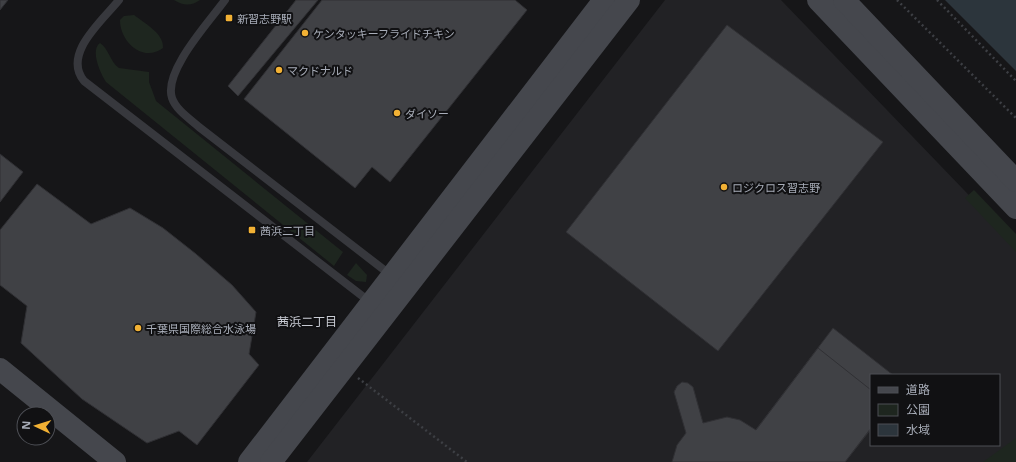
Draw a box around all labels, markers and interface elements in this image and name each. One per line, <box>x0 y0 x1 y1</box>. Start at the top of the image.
place label: 新習志野駅 <box>237 11 292 26</box>
marker: 新習志野駅 <box>224 13 234 23</box>
place label: ケンタッキーフライドチキン <box>313 26 455 41</box>
marker: ケンタッキーフライドチキン <box>300 28 310 38</box>
place label: マクドナルド <box>287 63 353 78</box>
marker: マクドナルド <box>274 65 284 75</box>
place label: ダイソー <box>405 106 449 121</box>
marker: ダイソー <box>392 108 402 118</box>
place label: ロジクロス習志野 <box>732 180 820 195</box>
marker: ロジクロス習志野 <box>719 182 729 192</box>
place label: 茜浜二丁目 <box>260 223 315 238</box>
marker: 茜浜二丁目 <box>247 225 257 235</box>
district label: 茜浜二丁目 <box>277 313 337 330</box>
place label: 千葉県国際総合水泳場 <box>146 321 256 336</box>
marker: 千葉県国際総合水泳場 <box>133 323 143 333</box>
legend <box>870 374 1000 446</box>
text: 道路 <box>906 381 930 398</box>
text: 公園 <box>906 401 930 418</box>
north arrow <box>16 406 56 446</box>
text: N <box>18 420 33 430</box>
text: 水域 <box>906 421 930 438</box>

